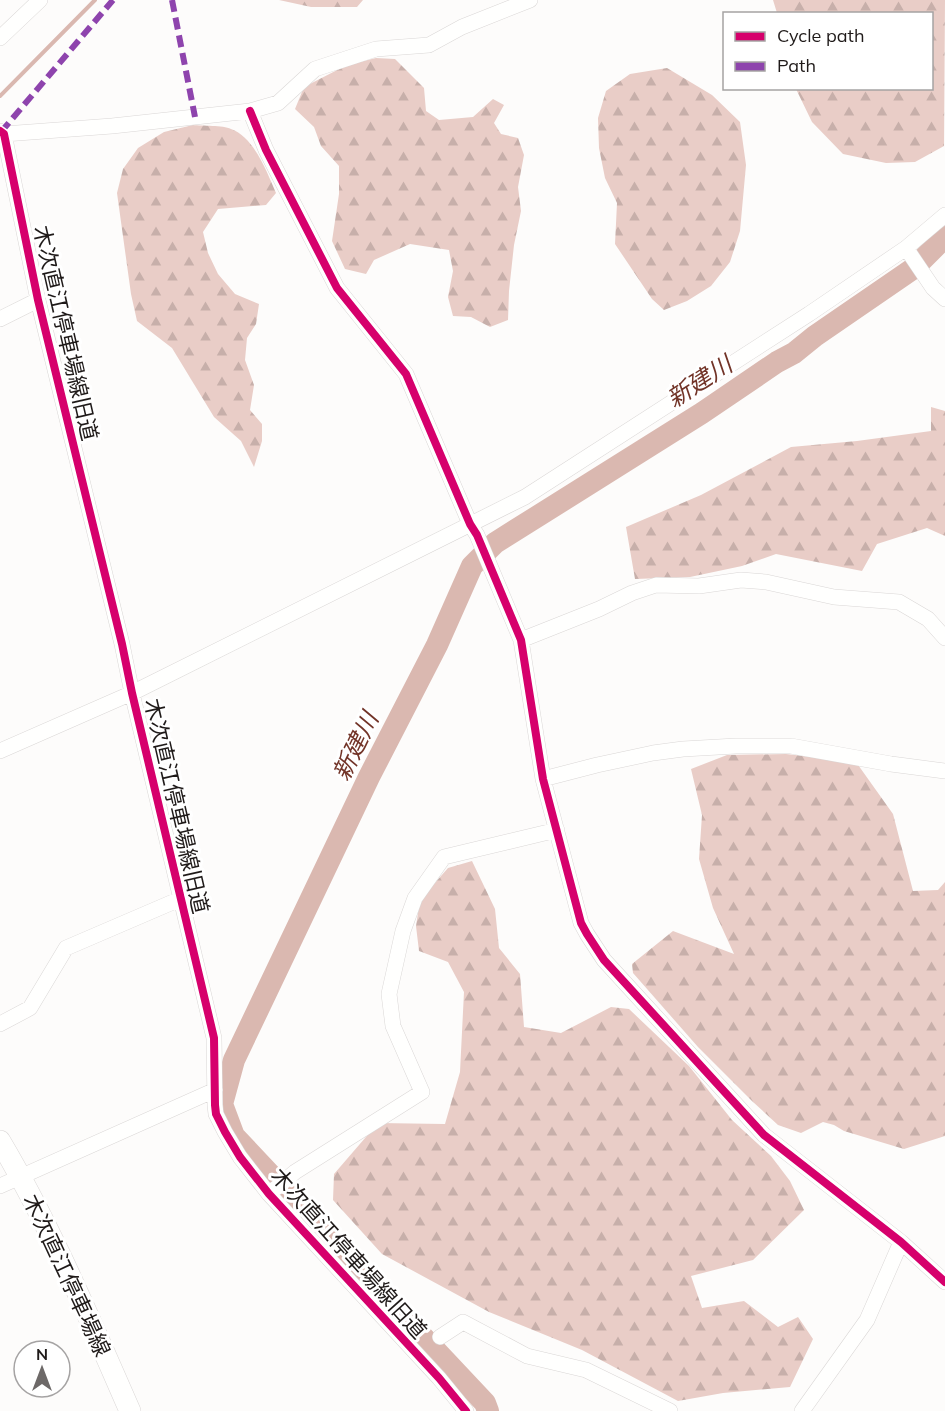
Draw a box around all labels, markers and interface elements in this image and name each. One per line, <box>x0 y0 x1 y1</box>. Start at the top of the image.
legend <box>723 12 933 90</box>
text: Cycle path <box>777 24 864 47</box>
text: Path <box>777 54 816 77</box>
street label: 木次直江停車場線旧道 <box>28 223 104 443</box>
water label: 新建川 <box>661 347 740 413</box>
street label: 木次直江停車場線旧道 <box>139 696 215 916</box>
water label: 新建川 <box>326 704 386 785</box>
street label: 木次直江停車場線旧道 <box>265 1162 433 1344</box>
street label: 木次直江停車場線 <box>17 1189 117 1361</box>
north arrow <box>12 1339 72 1399</box>
text: N <box>36 1344 48 1364</box>

